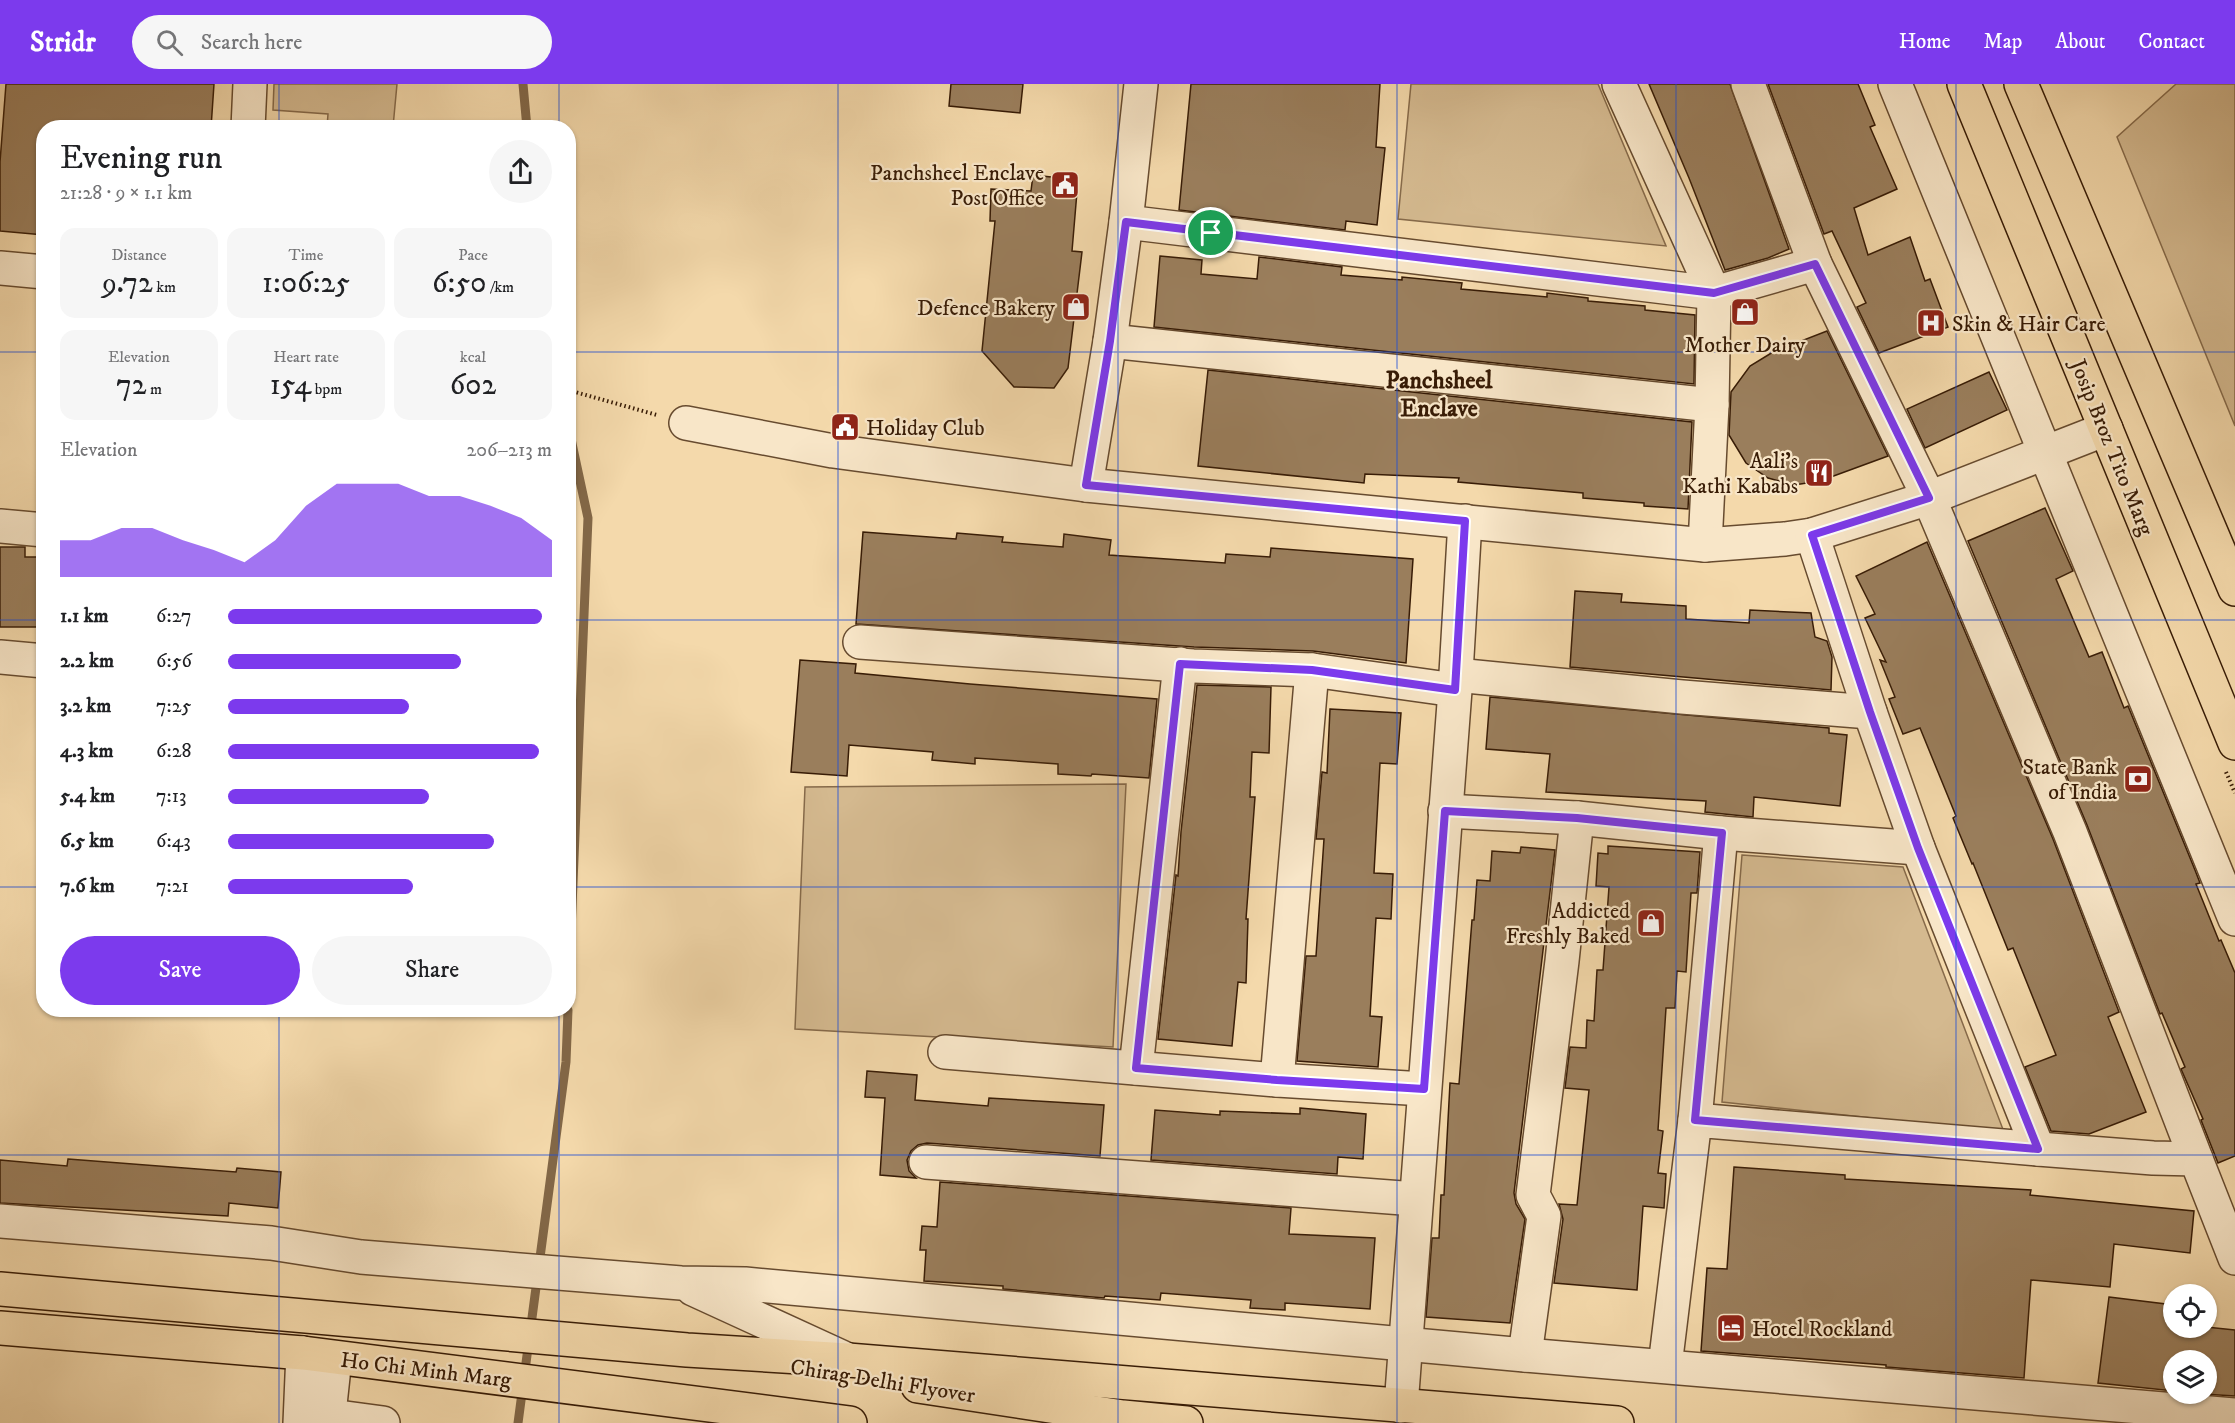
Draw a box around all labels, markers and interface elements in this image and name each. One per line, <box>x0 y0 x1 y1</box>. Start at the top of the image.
search box <box>132 15 552 69</box>
text: Stridr <box>30 25 96 60</box>
icon: search <box>153 26 186 59</box>
text: Search here <box>201 29 302 56</box>
text: Home <box>1899 29 1951 55</box>
text: Map <box>1984 29 2022 55</box>
text: About <box>2055 29 2106 55</box>
text: Contact <box>2139 29 2205 55</box>
text: Evening run <box>60 138 222 179</box>
button: share <box>489 140 552 203</box>
place label: Panchsheel Enclave Post Office <box>870 160 1044 212</box>
public building icon: Panchsheel Enclave Post Office <box>1049 169 1081 201</box>
text: 21:28 · 9 × 1.1 km <box>60 181 192 206</box>
pin <box>1185 207 1236 258</box>
icon: arrive <box>1194 216 1227 249</box>
text: Distance <box>111 245 167 265</box>
text: Time <box>289 245 323 265</box>
text: Pace <box>458 245 488 265</box>
text: 9.72 <box>102 265 153 302</box>
text: 1:06:25 <box>262 265 350 302</box>
text: 6:50 <box>432 265 486 302</box>
text: km <box>153 277 176 297</box>
text: /km <box>486 277 514 297</box>
shop icon: Defence Bakery <box>1060 291 1092 323</box>
place label: Defence Bakery <box>917 295 1056 322</box>
shop icon: Mother Dairy <box>1729 296 1761 328</box>
hospital icon: Skin & Hair Care <box>1915 307 1947 339</box>
place label: Skin & Hair Care <box>1952 311 2106 338</box>
place label: Mother Dairy <box>1684 332 1806 359</box>
text: Elevation <box>108 347 170 367</box>
text: Heart rate <box>273 347 339 367</box>
text: kcal <box>460 347 486 367</box>
street label: Josip Broz Tito Marg <box>2063 354 2159 540</box>
district label: Panchsheel Enclave <box>1385 366 1493 424</box>
text: 72 <box>116 367 147 404</box>
text: 154 <box>270 367 311 404</box>
text: 602 <box>450 367 496 404</box>
text: m <box>147 379 162 399</box>
text: bpm <box>311 379 342 399</box>
public building icon: Holiday Club <box>829 411 861 443</box>
place label: Holiday Club <box>866 415 984 442</box>
text: Elevation <box>60 438 137 463</box>
text: 206–213 m <box>467 438 552 463</box>
place label: Aali's Kathi Kababs <box>1682 448 1798 500</box>
restaurant icon: Aali's Kathi Kababs <box>1803 457 1835 489</box>
text: 1.1 km <box>60 604 109 629</box>
text: 6:27 <box>156 604 192 629</box>
text: 2.2 km <box>60 649 114 674</box>
text: 6:56 <box>156 649 192 674</box>
text: 3.2 km <box>60 694 111 719</box>
text: 7:25 <box>156 694 191 719</box>
text: 4.3 km <box>60 739 113 764</box>
text: 6:28 <box>156 739 191 764</box>
place label: State Bank of India <box>2023 754 2118 806</box>
bank icon: State Bank of India <box>2122 763 2154 795</box>
text: 5.4 km <box>60 784 115 809</box>
text: 7:13 <box>156 784 187 809</box>
text: 6.5 km <box>60 829 114 854</box>
text: 6:43 <box>156 829 191 854</box>
text: 7.6 km <box>60 874 115 899</box>
text: 7:21 <box>156 874 189 899</box>
place label: Addicted Freshly Baked <box>1506 898 1630 950</box>
shop icon: Addicted Freshly Baked <box>1635 907 1667 939</box>
button: Save <box>60 936 300 1005</box>
button: Share <box>312 936 552 1005</box>
map controls <box>2163 1284 2217 1404</box>
button: locate <box>2163 1284 2217 1338</box>
hotel icon: Hotel Rockland <box>1715 1312 1747 1344</box>
place label: Hotel Rockland <box>1752 1316 1892 1343</box>
street label: Ho Chi Minh Marg <box>339 1347 513 1394</box>
button: layers <box>2163 1350 2217 1404</box>
street label: Chirag Delhi Flyover <box>788 1354 978 1410</box>

